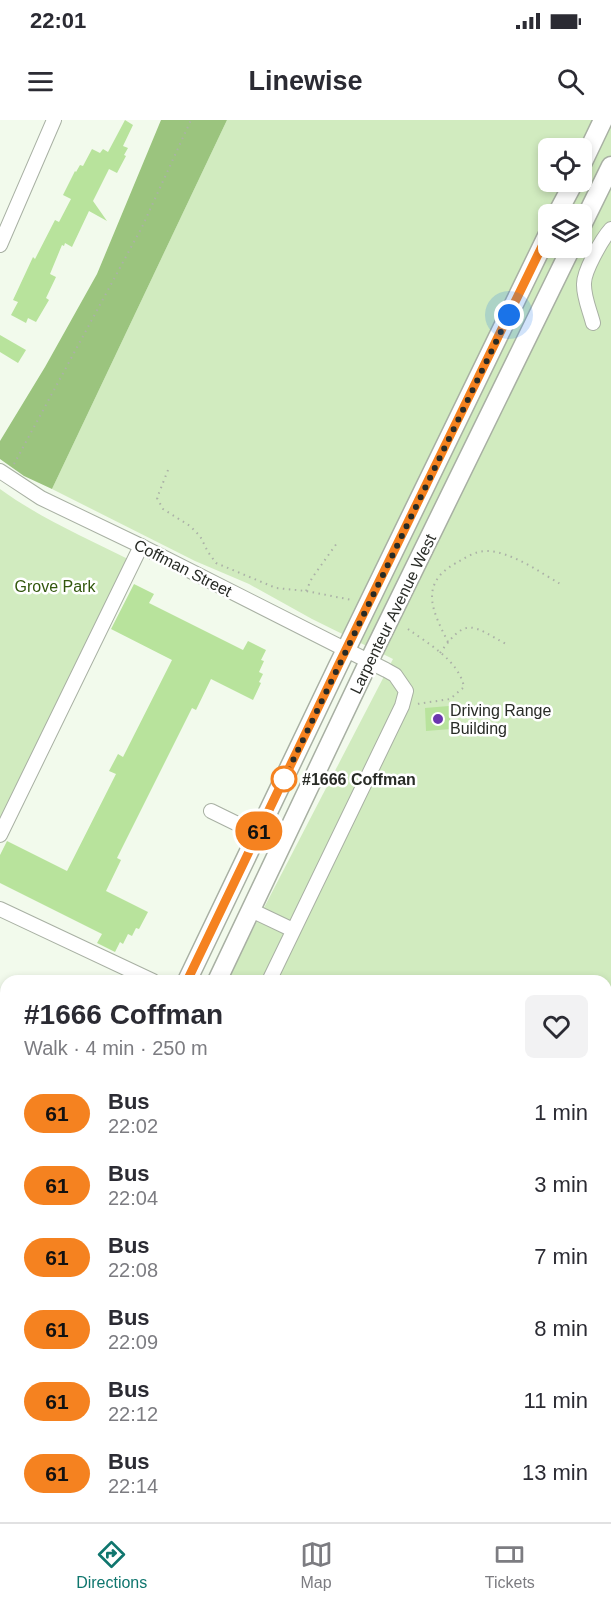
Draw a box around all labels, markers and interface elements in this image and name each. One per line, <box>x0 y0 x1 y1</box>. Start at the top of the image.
text: 22:01 <box>30 8 86 33</box>
icon: menu <box>24 65 57 98</box>
icon: search <box>554 65 587 98</box>
text: Linewise <box>248 66 363 96</box>
map controls <box>538 138 592 258</box>
button: locate <box>538 138 592 192</box>
button: layers <box>538 204 592 258</box>
your location <box>494 300 524 330</box>
street label: Larpenteur Avenue West <box>347 531 439 697</box>
street label: Coffman Street <box>131 536 235 600</box>
park label: Grove Park <box>15 578 96 595</box>
place label: Driving Range Building <box>450 702 551 737</box>
marker: Driving Range Building <box>431 712 445 726</box>
marker: #1666 Coffman <box>271 766 297 792</box>
place label: #1666 Coffman <box>302 771 416 788</box>
line badge: 61 <box>232 812 286 850</box>
text: 61 <box>247 820 271 843</box>
button: heart <box>525 995 588 1058</box>
text: #1666 Coffman <box>24 999 223 1030</box>
text: Walk · 4 min · 250 m <box>24 1037 208 1059</box>
text: Bus <box>108 1089 150 1114</box>
text: 1 min <box>534 1100 588 1125</box>
text: 61 <box>45 1102 69 1125</box>
text: 22:02 <box>108 1115 158 1137</box>
text: Bus <box>108 1161 150 1186</box>
text: 3 min <box>534 1172 588 1197</box>
text: 61 <box>45 1174 69 1197</box>
text: 22:04 <box>108 1187 158 1209</box>
text: Bus <box>108 1233 150 1258</box>
text: 7 min <box>534 1244 588 1269</box>
text: 61 <box>45 1246 69 1269</box>
text: 22:08 <box>108 1259 158 1281</box>
text: Bus <box>108 1305 150 1330</box>
text: 8 min <box>534 1316 588 1341</box>
text: 61 <box>45 1318 69 1341</box>
text: 22:09 <box>108 1331 158 1353</box>
text: Bus <box>108 1377 150 1402</box>
text: 11 min <box>524 1388 588 1413</box>
text: 61 <box>45 1390 69 1413</box>
text: 22:12 <box>108 1403 158 1425</box>
text: Bus <box>108 1449 150 1474</box>
text: 13 min <box>522 1460 588 1485</box>
text: 61 <box>45 1462 69 1485</box>
text: 22:14 <box>108 1475 158 1497</box>
tab: Directions <box>76 1538 147 1592</box>
tab: Map <box>300 1538 333 1592</box>
tab: Tickets <box>485 1538 535 1592</box>

